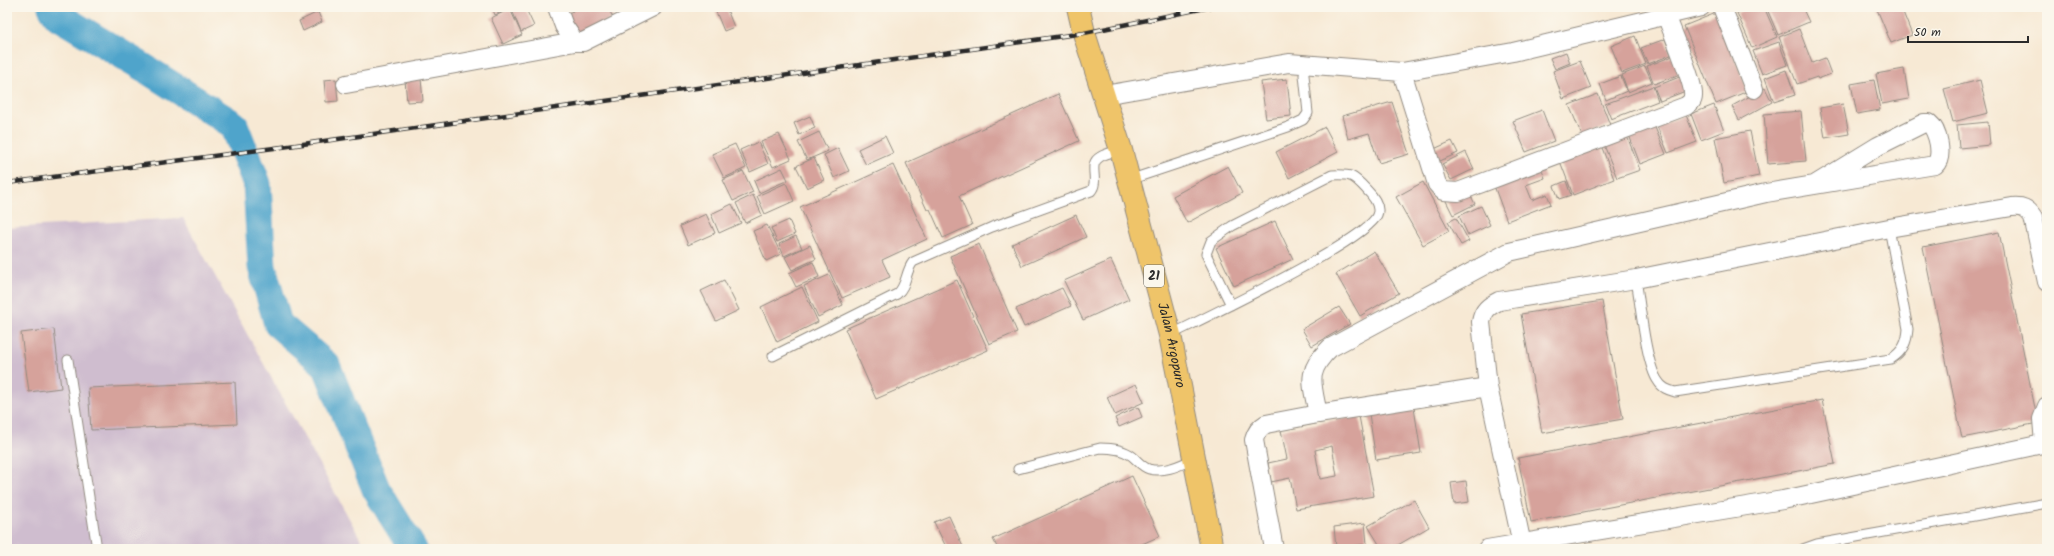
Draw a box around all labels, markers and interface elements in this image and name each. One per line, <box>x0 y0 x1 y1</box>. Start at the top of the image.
scale bar <box>1908 18 2028 44</box>
text: 50 m <box>1914 23 1941 42</box>
road number: 21 <box>1144 265 1164 287</box>
street label: Jalan Argopuro <box>1151 300 1191 390</box>

